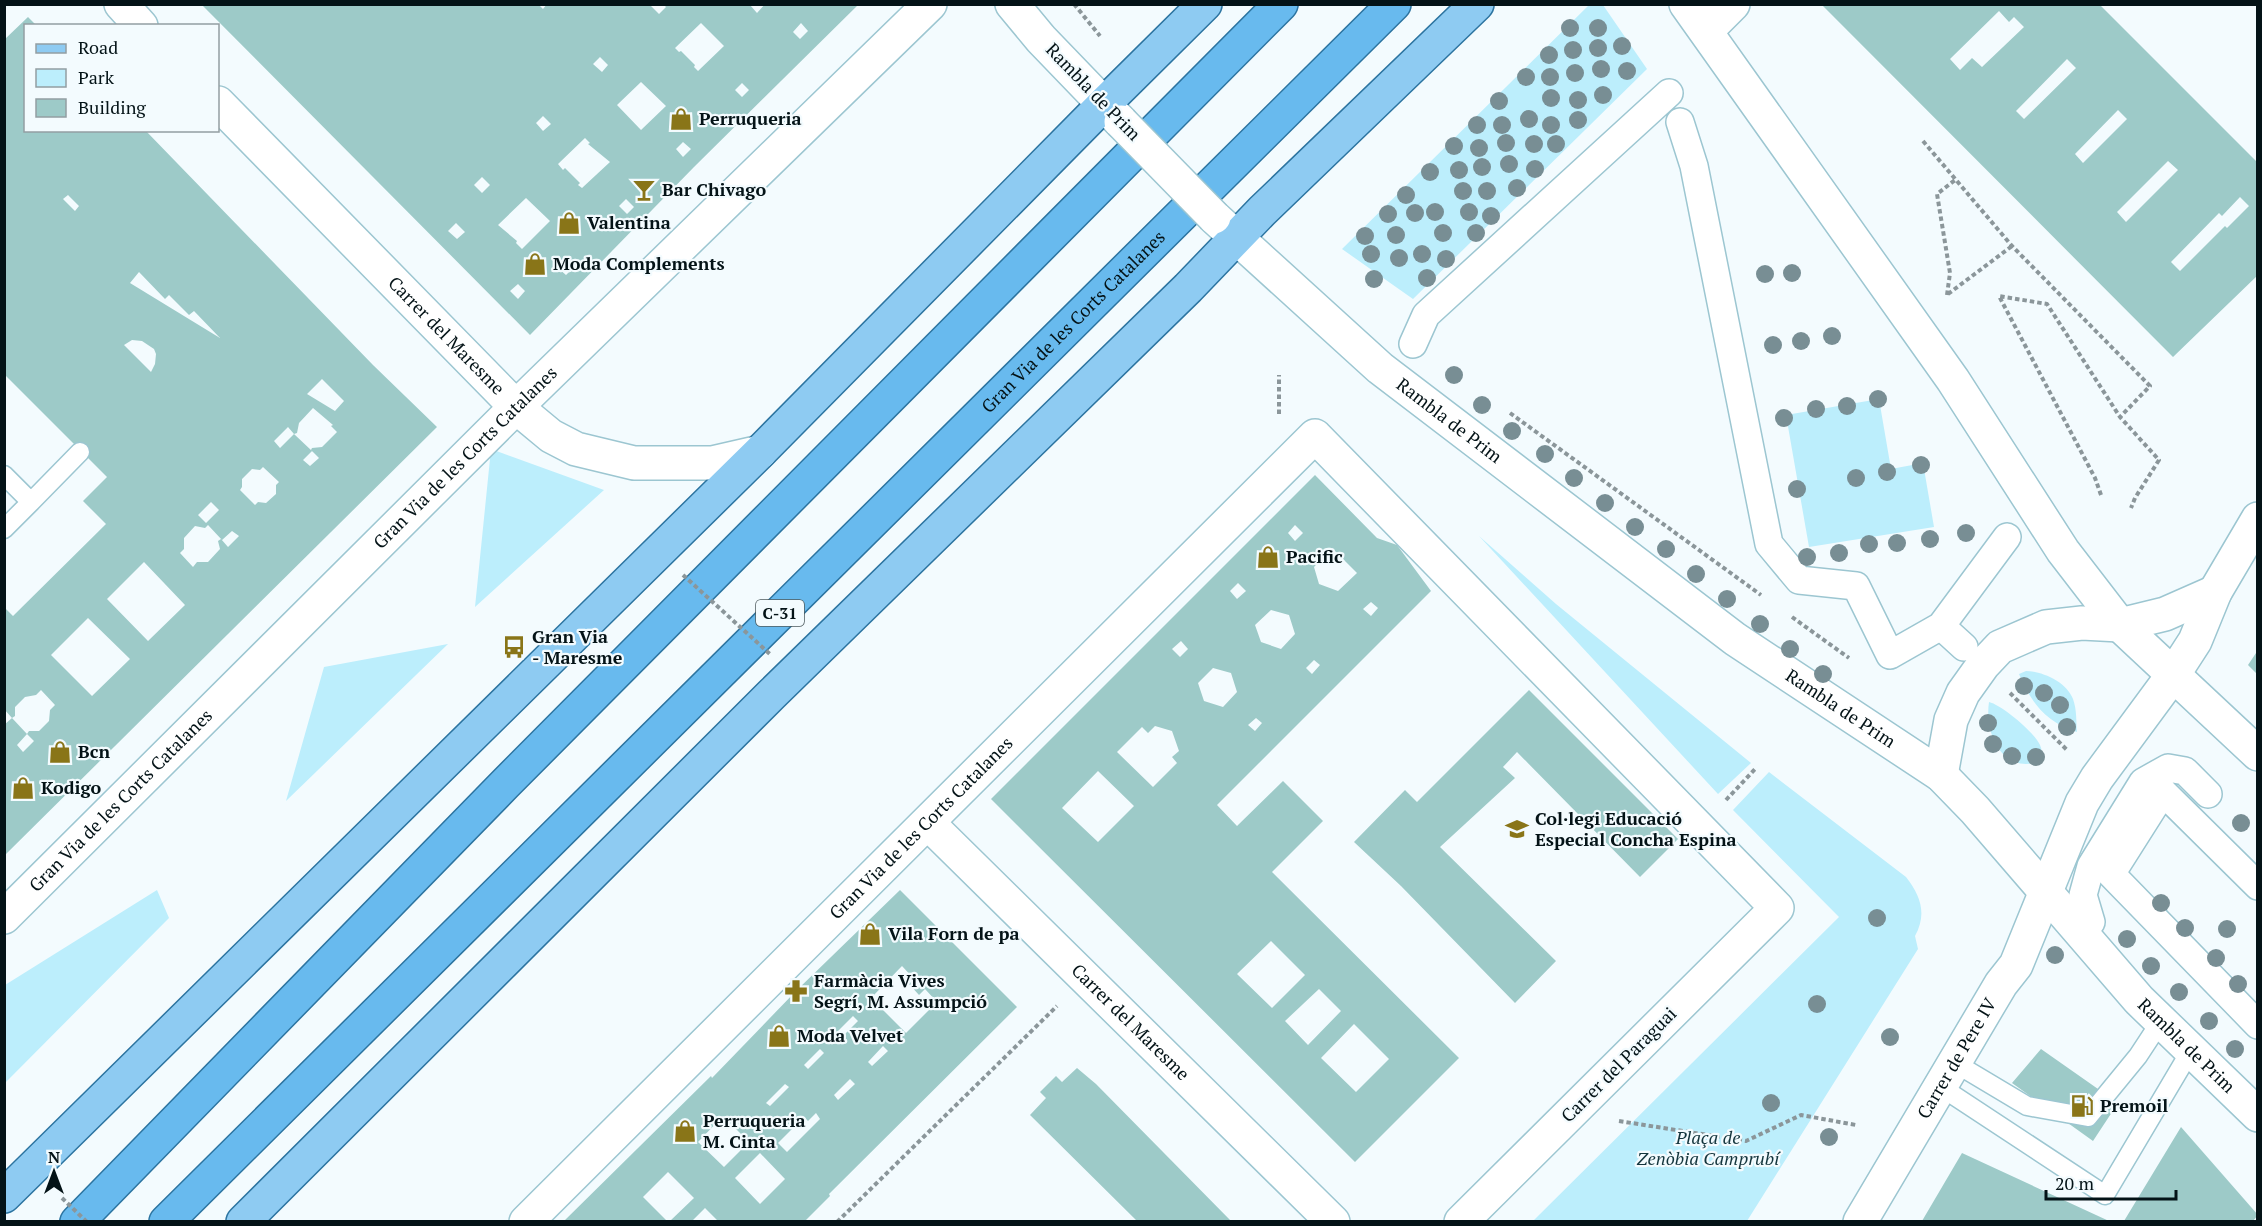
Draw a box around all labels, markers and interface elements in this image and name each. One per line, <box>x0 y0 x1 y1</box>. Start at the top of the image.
legend <box>24 24 219 132</box>
text: Road <box>78 35 118 59</box>
street label: Rambla de Prim <box>1041 37 1147 146</box>
text: Park <box>78 65 115 89</box>
text: Building <box>78 95 146 119</box>
shop icon: Perruqueria <box>668 106 694 132</box>
place label: Perruqueria <box>699 106 802 130</box>
bar icon: Bar Chivago <box>631 177 657 203</box>
place label: Bar Chivago <box>662 177 766 201</box>
shop icon: Valentina <box>556 210 582 236</box>
place label: Valentina <box>587 210 671 234</box>
street label: Gran Via de les Corts Catalanes <box>976 225 1170 418</box>
shop icon: Moda Complements <box>522 251 548 277</box>
place label: Moda Complements <box>553 251 725 275</box>
street label: Carrer del Maresme <box>383 271 510 400</box>
street label: Gran Via de les Corts Catalanes <box>368 361 562 553</box>
street label: Rambla de Prim <box>1392 372 1508 468</box>
shop icon: Pacific <box>1255 544 1281 570</box>
place label: Pacific <box>1286 544 1343 568</box>
road number: C-31 <box>756 600 804 626</box>
place label: Gran Via - Maresme <box>532 624 623 669</box>
bus stop icon: Gran Via - Maresme <box>501 634 527 660</box>
street label: Rambla de Prim <box>1781 663 1901 753</box>
street label: Gran Via de les Corts Catalanes <box>23 703 217 896</box>
street label: Gran Via de les Corts Catalanes <box>824 731 1018 924</box>
shop icon: Bcn <box>47 739 73 765</box>
place label: Bcn <box>78 739 110 763</box>
shop icon: Kodigo <box>10 775 36 801</box>
place label: Kodigo <box>41 775 102 799</box>
place label: Col·legi Educació Especial Concha Espina <box>1535 806 1737 851</box>
school or university icon: Col·legi Educació Especial Concha Espina <box>1504 816 1530 842</box>
shop icon: Vila Forn de pa <box>857 921 883 947</box>
place label: Vila Forn de pa <box>888 921 1020 945</box>
street label: Carrer del Maresme <box>1067 958 1195 1085</box>
place label: Farmàcia Vives Segrí, M. Assumpció <box>814 968 987 1013</box>
pharmacy icon: Farmàcia Vives Segrí, M. Assumpció <box>783 978 809 1004</box>
street label: Rambla de Prim <box>2133 992 2241 1098</box>
street label: Carrer de Pere IV <box>1911 993 2001 1123</box>
street label: Carrer del Paraguai <box>1555 1001 1681 1127</box>
shop icon: Moda Velvet <box>766 1023 792 1049</box>
place label: Moda Velvet <box>797 1023 903 1047</box>
fuel station icon: Premoil <box>2069 1093 2095 1119</box>
place label: Premoil <box>2100 1093 2168 1117</box>
place label: Perruqueria M. Cinta <box>703 1108 806 1153</box>
shop icon: Perruqueria M. Cinta <box>672 1118 698 1144</box>
park label: Plaça de Zenòbia Camprubí <box>1637 1125 1781 1170</box>
north arrow <box>24 1142 84 1202</box>
text: N <box>48 1146 60 1168</box>
scale bar <box>2046 1163 2176 1201</box>
text: 20 m <box>2055 1171 2095 1195</box>

